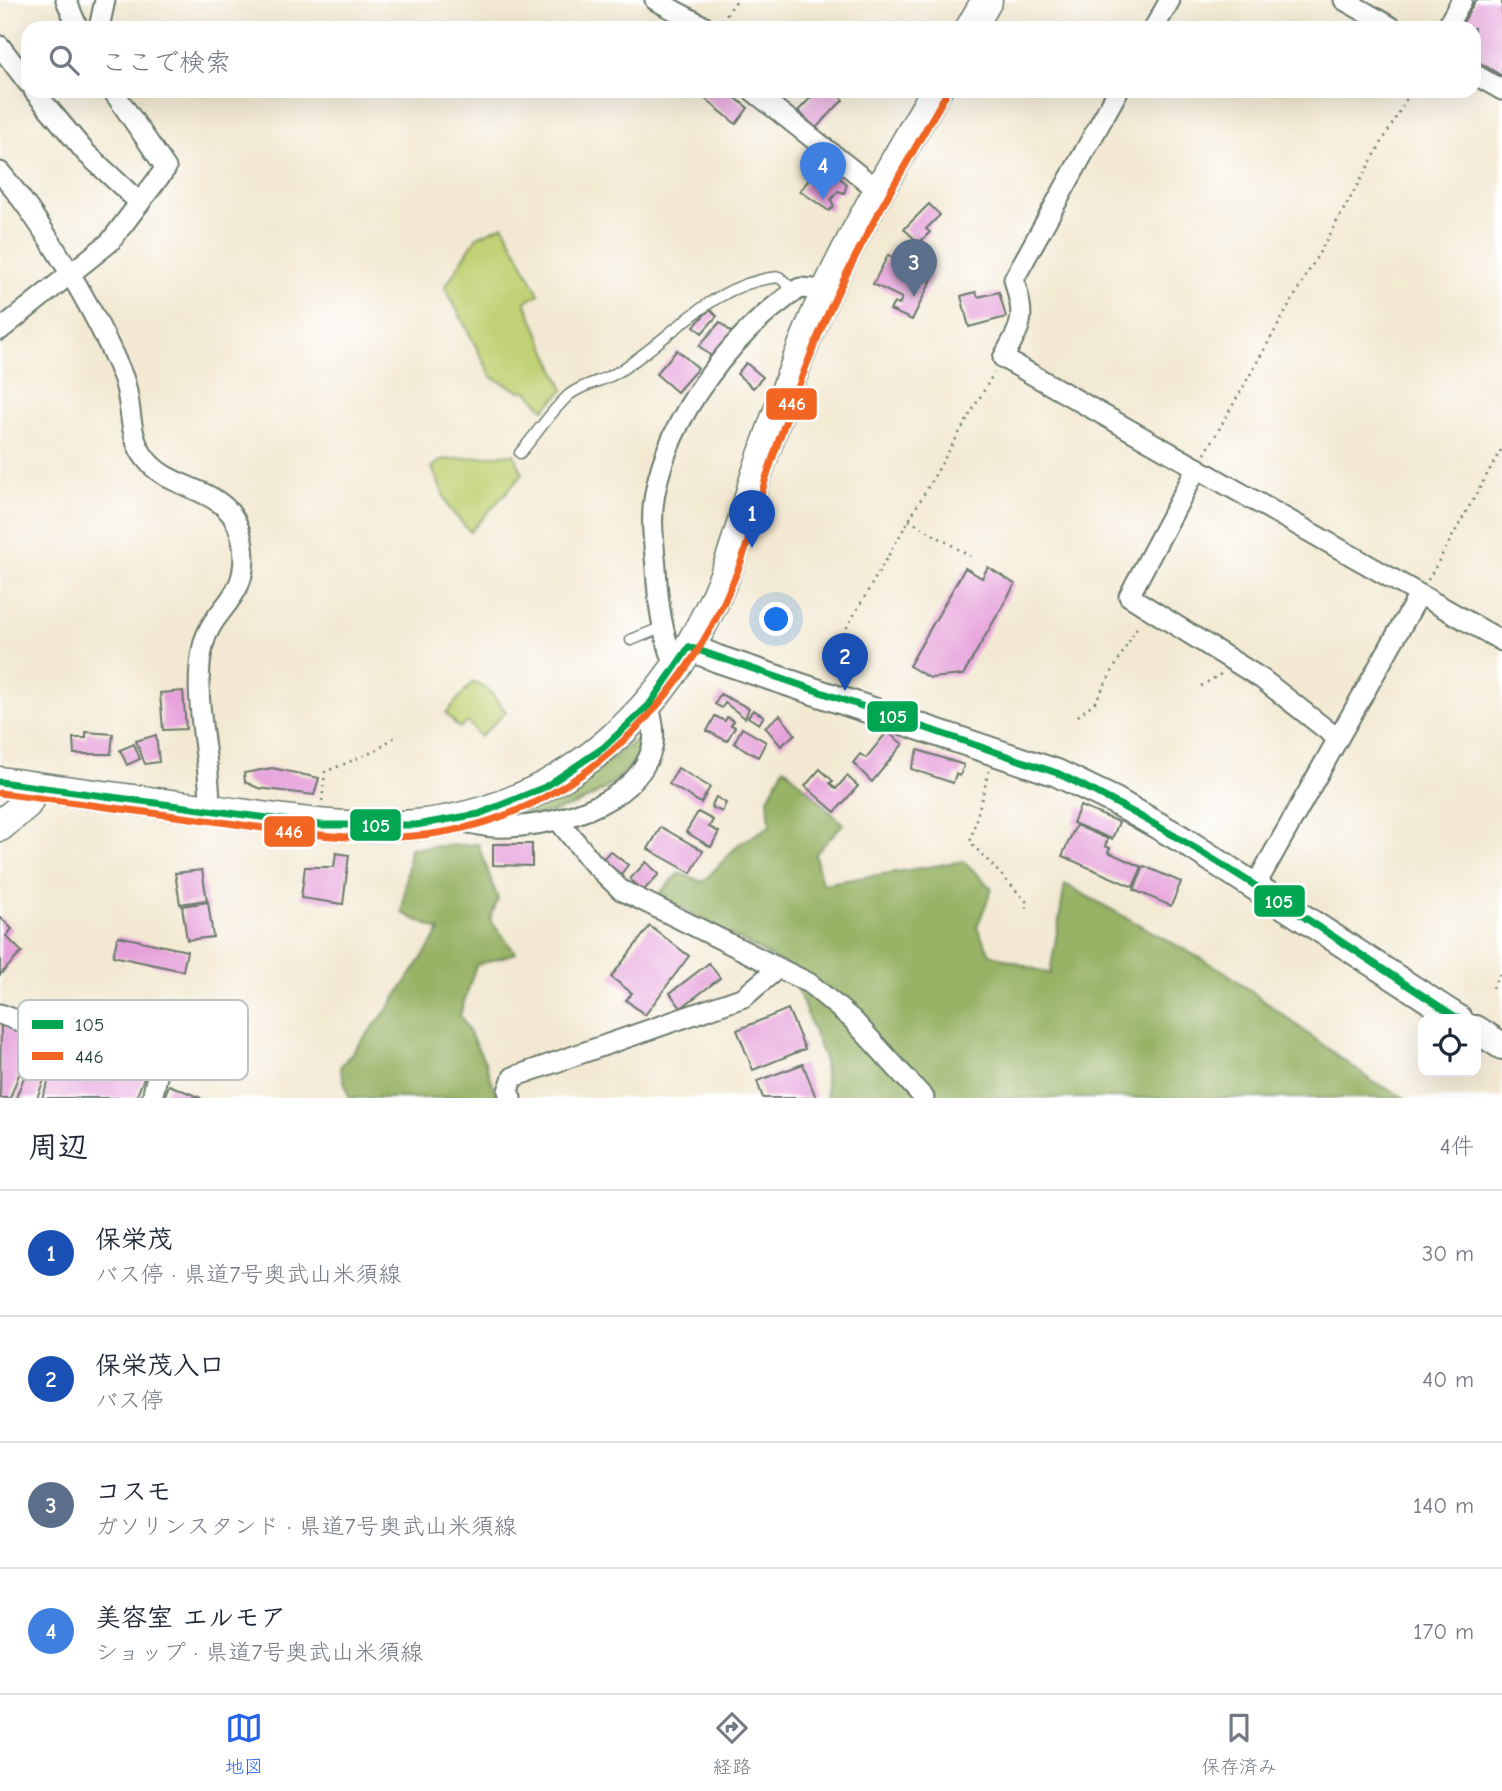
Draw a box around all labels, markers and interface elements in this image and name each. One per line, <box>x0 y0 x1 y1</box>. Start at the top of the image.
search box <box>21 21 1481 98</box>
icon: search <box>45 41 83 79</box>
text: ここで検索 <box>101 48 231 78</box>
pin: 4 <box>800 142 846 200</box>
pin: 3 <box>891 239 937 297</box>
line badge: 446 <box>765 387 818 421</box>
text: 446 <box>778 393 806 415</box>
pin: 1 <box>729 490 775 548</box>
your location <box>759 602 793 636</box>
pin: 2 <box>822 633 868 691</box>
line badge: 105 <box>866 700 919 733</box>
text: 105 <box>879 706 907 728</box>
line badge: 105 <box>349 808 402 842</box>
line badge: 446 <box>263 815 316 848</box>
text: 105 <box>362 815 390 837</box>
text: 446 <box>275 821 303 843</box>
line badge: 105 <box>1253 884 1306 918</box>
text: 105 <box>1265 891 1293 913</box>
legend <box>18 1000 248 1080</box>
text: 105 <box>75 1014 104 1036</box>
map controls <box>1418 1014 1481 1077</box>
button: locate <box>1418 1014 1481 1077</box>
text: 446 <box>75 1046 104 1068</box>
text: 周辺 <box>28 1130 88 1165</box>
text: 4件 <box>1440 1133 1474 1160</box>
text: 保栄茂 <box>95 1225 173 1255</box>
text: 1 <box>46 1240 56 1267</box>
text: 30 m <box>1422 1240 1474 1267</box>
text: バス停 · 県道7号奥武山米須線 <box>95 1261 401 1288</box>
text: 保栄茂入口 <box>95 1351 225 1381</box>
text: 2 <box>45 1366 57 1393</box>
text: 40 m <box>1422 1366 1474 1393</box>
text: バス停 <box>95 1387 164 1414</box>
text: コスモ <box>95 1477 172 1507</box>
text: 3 <box>45 1492 57 1519</box>
text: 140 m <box>1413 1492 1474 1519</box>
text: ガソリンスタンド · 県道7号奥武山米須線 <box>95 1513 517 1540</box>
text: 美容室 エルモア <box>95 1603 286 1633</box>
text: 4 <box>46 1618 56 1645</box>
text: 170 m <box>1413 1618 1474 1645</box>
text: ショップ · 県道7号奥武山米須線 <box>95 1639 423 1666</box>
tab: 地図 <box>225 1709 263 1778</box>
tab: 経路 <box>713 1709 751 1778</box>
tab: 保存済み <box>1201 1709 1277 1778</box>

